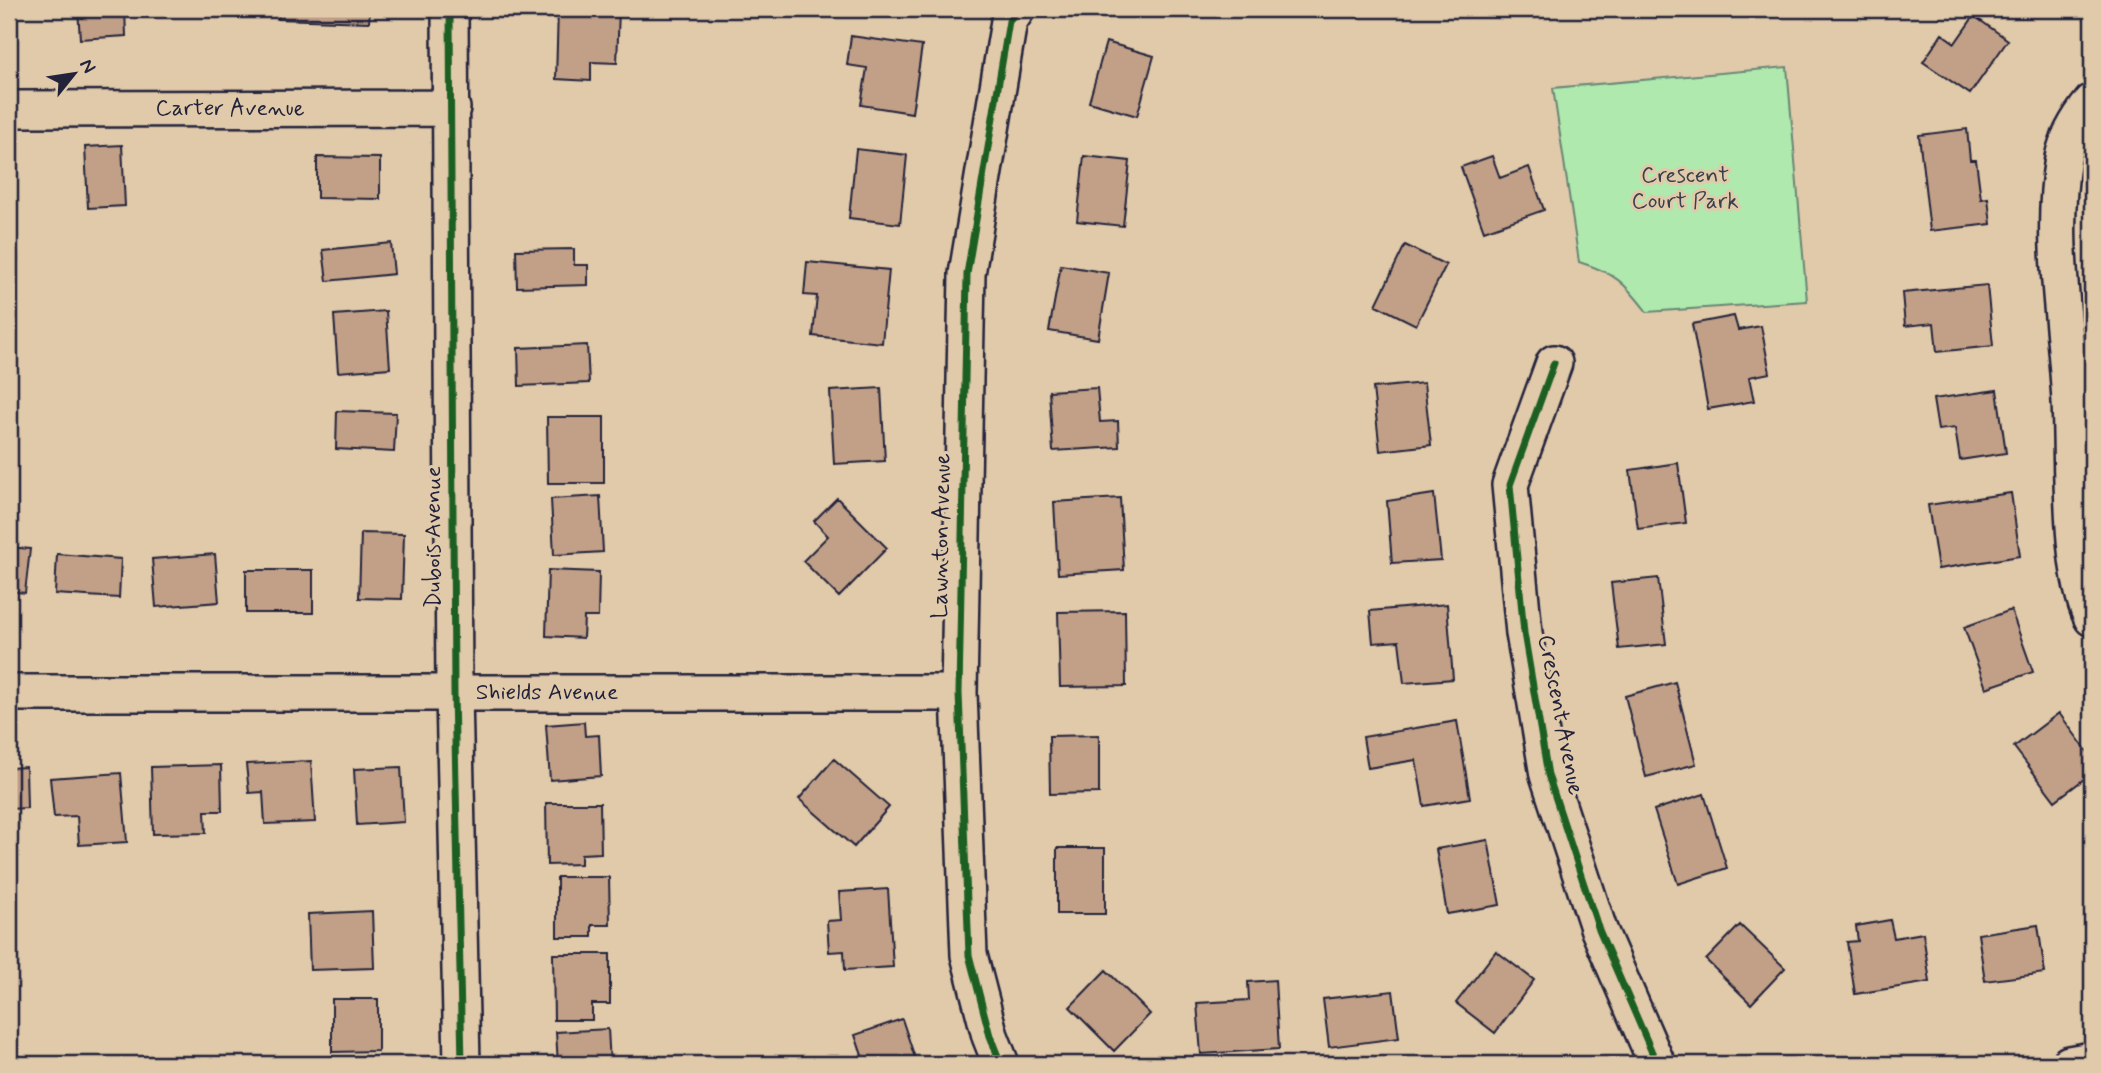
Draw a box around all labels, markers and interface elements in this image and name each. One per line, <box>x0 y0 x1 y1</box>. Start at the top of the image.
north arrow <box>38 38 108 108</box>
text: N <box>73 55 101 78</box>
street label: Carter Avenue <box>155 94 305 124</box>
park label: Crescent Court Park <box>1631 161 1739 217</box>
street label: Lawnton Avenue <box>926 453 958 619</box>
street label: Dubois Avenue <box>419 466 449 608</box>
street label: Crescent Avenue <box>1530 632 1590 798</box>
street label: Shields Avenue <box>476 678 618 708</box>

